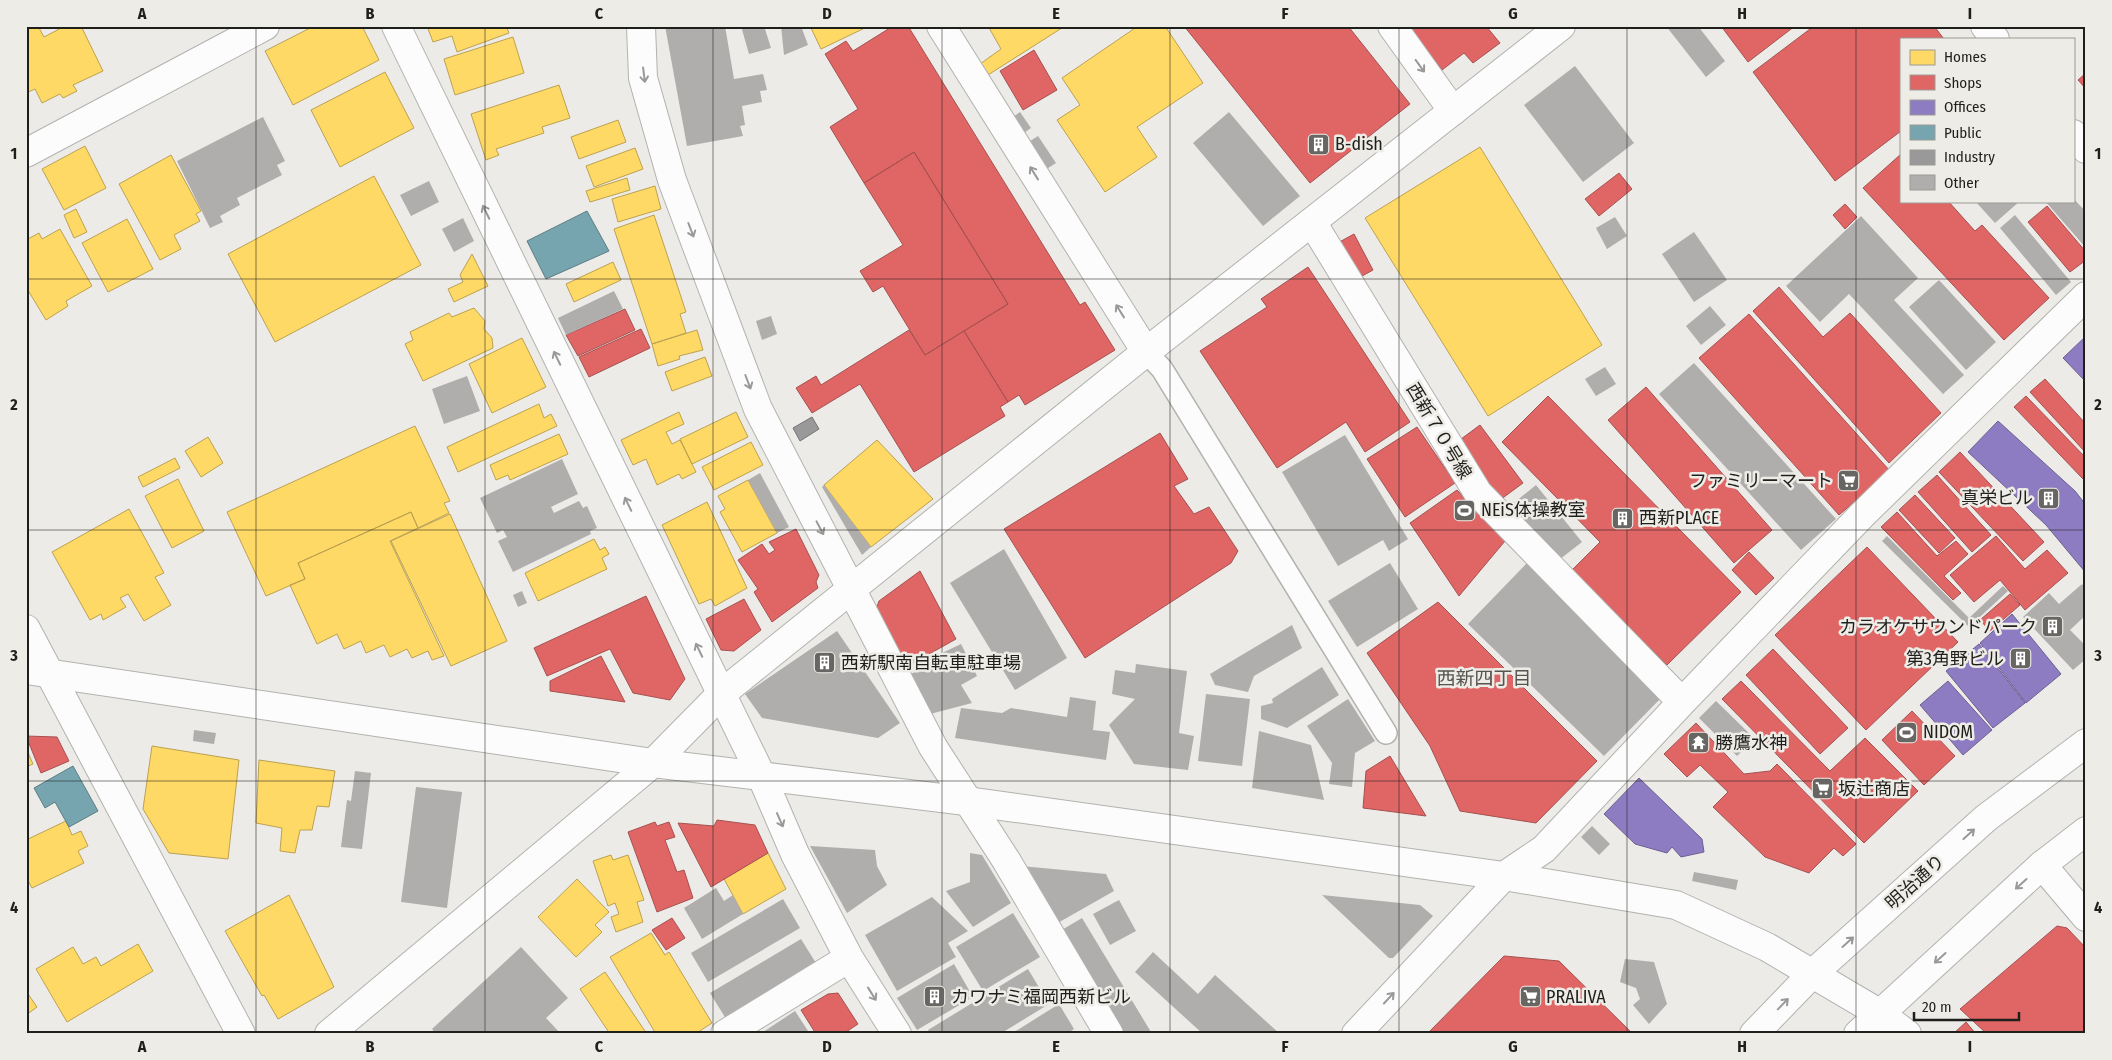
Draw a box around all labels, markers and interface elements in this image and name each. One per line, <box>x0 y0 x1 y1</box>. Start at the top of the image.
text: A <box>137 4 147 23</box>
text: B <box>366 4 375 23</box>
text: C <box>595 4 604 23</box>
text: D <box>822 4 832 23</box>
text: E <box>1052 4 1060 23</box>
text: F <box>1281 4 1289 23</box>
text: G <box>1508 4 1518 23</box>
text: H <box>1737 4 1747 23</box>
text: I <box>1968 4 1972 23</box>
legend <box>1900 38 2074 202</box>
text: Homes <box>1944 48 1986 66</box>
one-way arrow <box>1415 59 1425 73</box>
one-way arrow <box>639 66 649 82</box>
text: Shops <box>1944 74 1982 92</box>
text: Offices <box>1944 98 1986 116</box>
text: Public <box>1944 124 1982 142</box>
building icon: B-dish <box>1307 132 1331 156</box>
place label: B-dish <box>1335 133 1383 155</box>
text: 1 <box>11 144 17 163</box>
text: 1 <box>2095 144 2101 163</box>
text: Industry <box>1944 148 1995 166</box>
one-way arrow <box>1028 166 1039 180</box>
text: Other <box>1944 174 1980 192</box>
one-way arrow <box>481 205 491 220</box>
one-way arrow <box>687 222 696 237</box>
one-way arrow <box>1115 304 1125 318</box>
one-way arrow <box>552 351 562 366</box>
one-way arrow <box>744 374 753 389</box>
street label: 西新７０号線 <box>1402 379 1476 483</box>
text: 2 <box>9 395 18 414</box>
text: 2 <box>2093 395 2102 414</box>
supermarket icon: ファミリーマート <box>1837 469 1861 493</box>
place label: ファミリーマート <box>1689 470 1833 492</box>
building icon: 真栄ビル <box>2037 486 2061 510</box>
place label: 真栄ビル <box>1961 487 2033 509</box>
one-way arrow <box>623 497 633 512</box>
sports icon: NEiS体操教室 <box>1453 498 1477 522</box>
place label: NEiS体操教室 <box>1481 499 1586 521</box>
building icon: 西新PLACE <box>1611 506 1635 530</box>
place label: 西新PLACE <box>1639 507 1719 529</box>
one-way arrow <box>815 520 825 535</box>
building icon: カラオケサウンドパーク <box>2041 615 2065 639</box>
place label: カラオケサウンドパーク <box>1839 616 2037 638</box>
one-way arrow <box>694 643 704 658</box>
text: 3 <box>9 646 18 665</box>
text: 3 <box>2093 646 2102 665</box>
building icon: 第3角野ビル <box>2008 647 2032 671</box>
place label: 第3角野ビル <box>1906 648 2004 670</box>
building icon: 西新駅南自転車駐車場 <box>813 651 837 675</box>
place label: 西新駅南自転車駐車場 <box>841 652 1021 674</box>
district label: 西新四丁目 <box>1436 667 1532 690</box>
sports icon: NIDOM <box>1895 720 1919 744</box>
place label: NIDOM <box>1923 721 1973 743</box>
temple icon: 勝鷹水神 <box>1687 731 1711 755</box>
place label: 勝鷹水神 <box>1715 732 1787 754</box>
supermarket icon: 坂辻商店 <box>1810 777 1834 801</box>
place label: 坂辻商店 <box>1838 778 1910 800</box>
one-way arrow <box>776 812 786 827</box>
one-way arrow <box>1962 828 1975 840</box>
street label: 明治通り <box>1881 850 1949 914</box>
one-way arrow <box>2014 878 2027 890</box>
text: 4 <box>10 898 18 917</box>
text: 4 <box>2094 898 2102 917</box>
one-way arrow <box>1841 936 1854 948</box>
one-way arrow <box>1933 952 1946 964</box>
building icon: カワナミ福岡西新ビル <box>923 985 947 1009</box>
supermarket icon: PRALIVA <box>1518 985 1542 1009</box>
place label: カワナミ福岡西新ビル <box>951 986 1131 1008</box>
place label: PRALIVA <box>1546 986 1606 1008</box>
one-way arrow <box>867 987 877 1001</box>
scale bar <box>1914 990 2020 1022</box>
one-way arrow <box>1383 992 1395 1005</box>
one-way arrow <box>1777 998 1789 1011</box>
text: 20 m <box>1922 998 1952 1016</box>
text: A <box>137 1037 147 1056</box>
text: B <box>366 1037 375 1056</box>
text: C <box>595 1037 604 1056</box>
text: D <box>822 1037 832 1056</box>
text: E <box>1052 1037 1060 1056</box>
text: F <box>1281 1037 1289 1056</box>
text: G <box>1508 1037 1518 1056</box>
text: H <box>1737 1037 1747 1056</box>
text: I <box>1968 1037 1972 1056</box>

